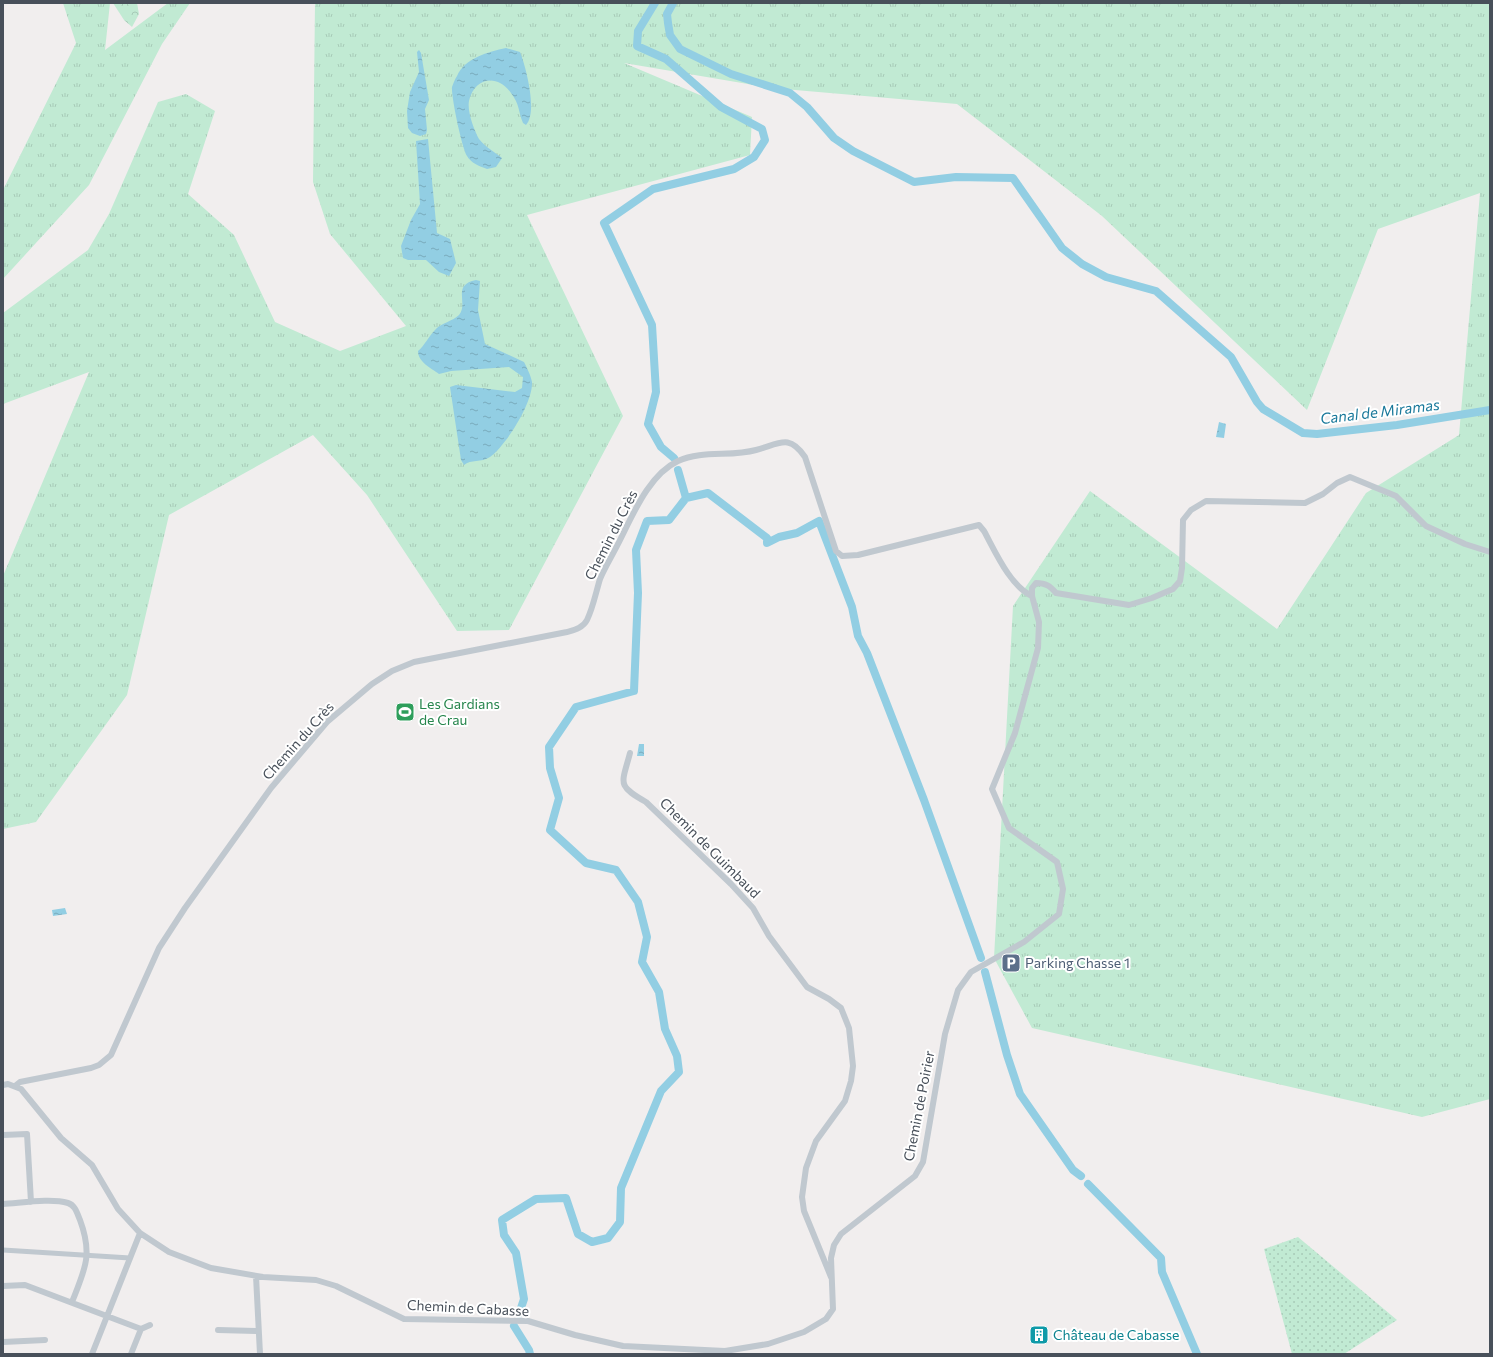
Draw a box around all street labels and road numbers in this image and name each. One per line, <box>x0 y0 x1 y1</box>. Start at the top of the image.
street label: Chemin du Crès <box>581 487 641 583</box>
street label: Chemin du Crès <box>258 698 337 783</box>
street label: Chemin de Guimbaud <box>657 794 764 901</box>
street label: Chemin de Poirier <box>899 1049 938 1163</box>
street label: Chemin de Cabasse <box>407 1296 530 1319</box>

